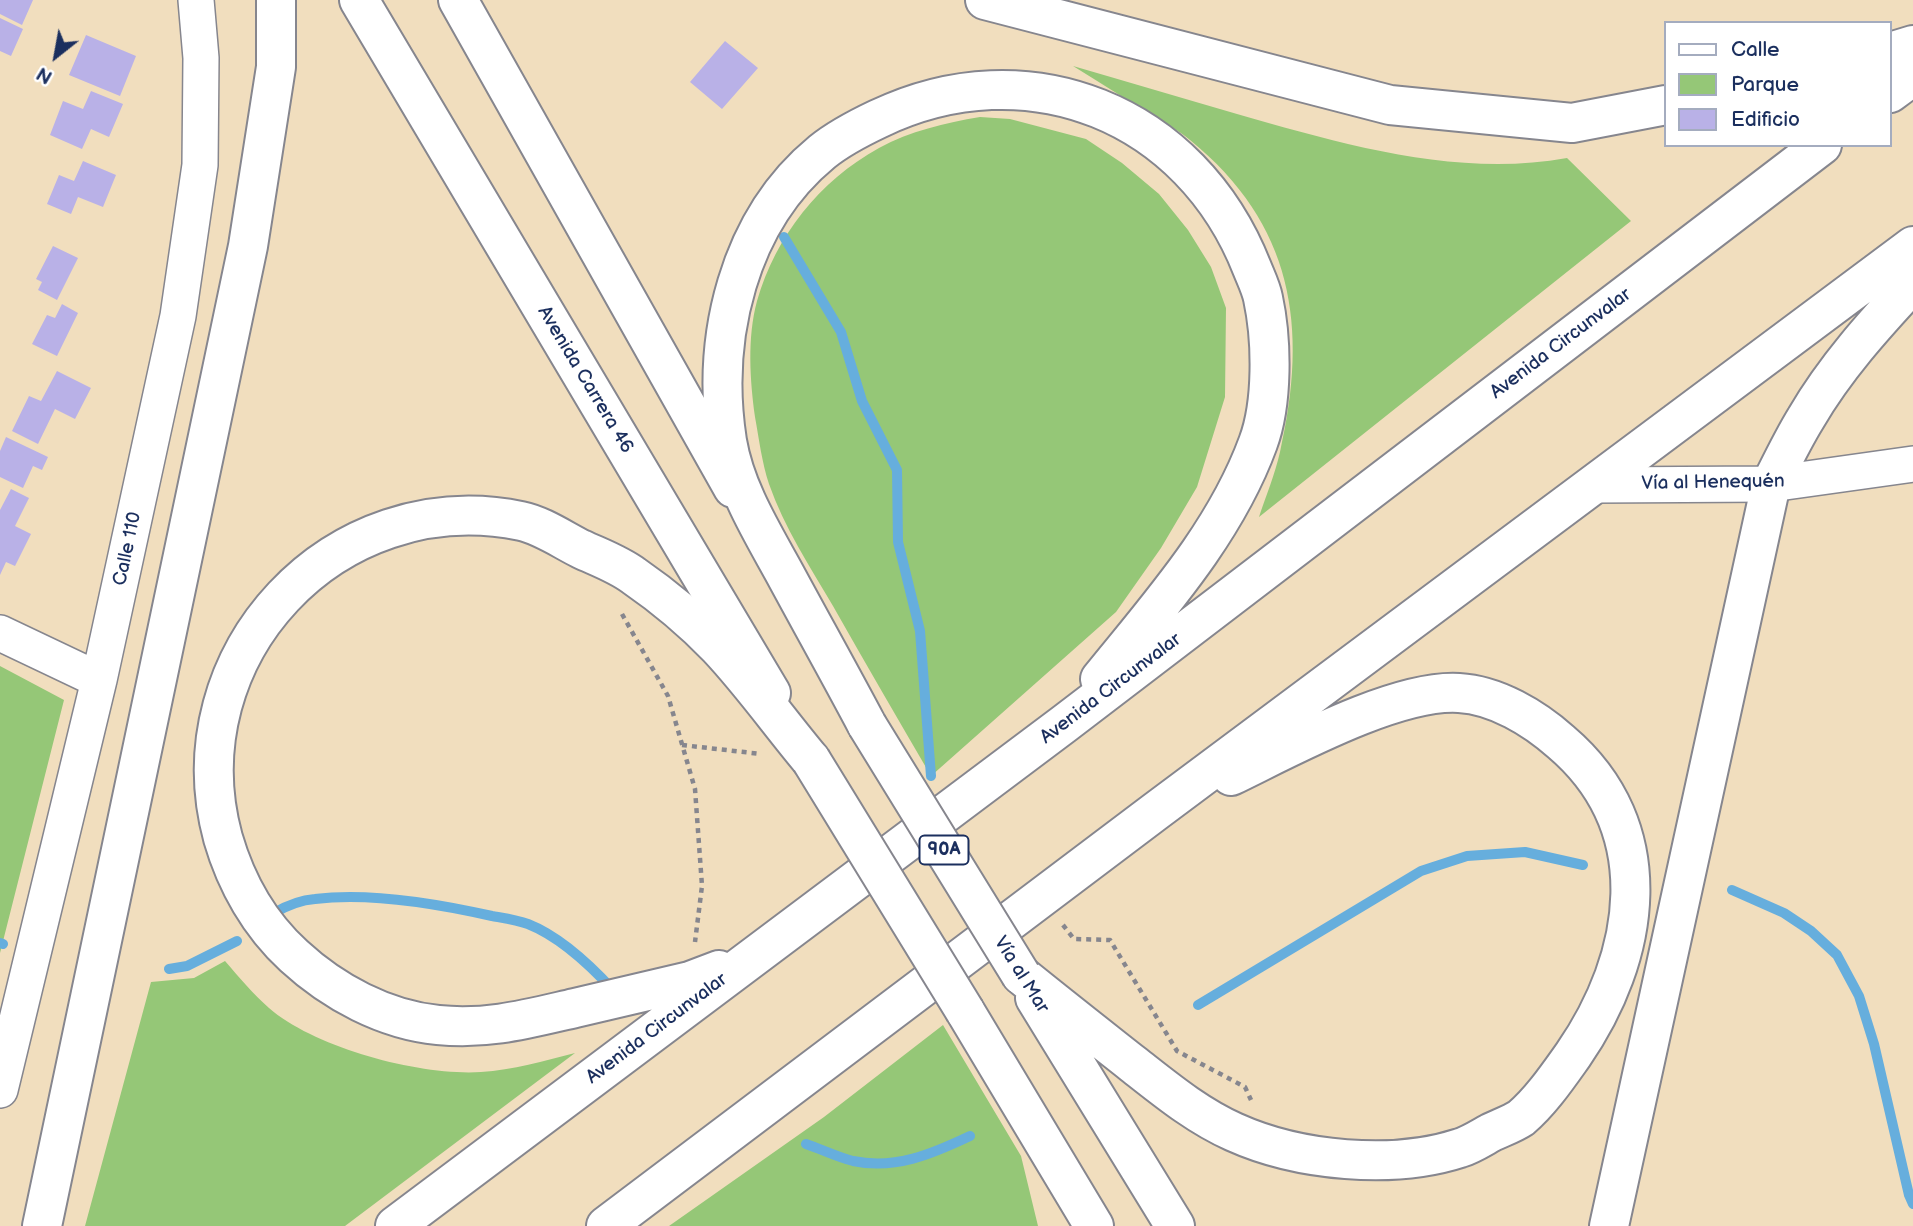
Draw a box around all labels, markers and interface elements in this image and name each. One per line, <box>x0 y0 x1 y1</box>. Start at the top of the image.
north arrow <box>21 21 91 91</box>
legend <box>1664 21 1892 147</box>
text: Calle <box>1731 37 1780 62</box>
text: N <box>33 61 57 88</box>
text: Parque <box>1731 72 1799 97</box>
text: Edificio <box>1731 107 1800 132</box>
street label: Avenida Circunvalar <box>1486 284 1636 404</box>
street label: Avenida Carrera 46 <box>532 302 638 458</box>
street label: Vía al Henequén <box>1641 470 1785 496</box>
street label: Calle 110 <box>109 510 147 588</box>
street label: Avenida Circunvalar <box>1036 629 1186 749</box>
road number: 90A <box>920 836 968 864</box>
street label: Vía al Mar <box>988 932 1054 1018</box>
street label: Avenida Circunvalar <box>582 969 732 1089</box>

